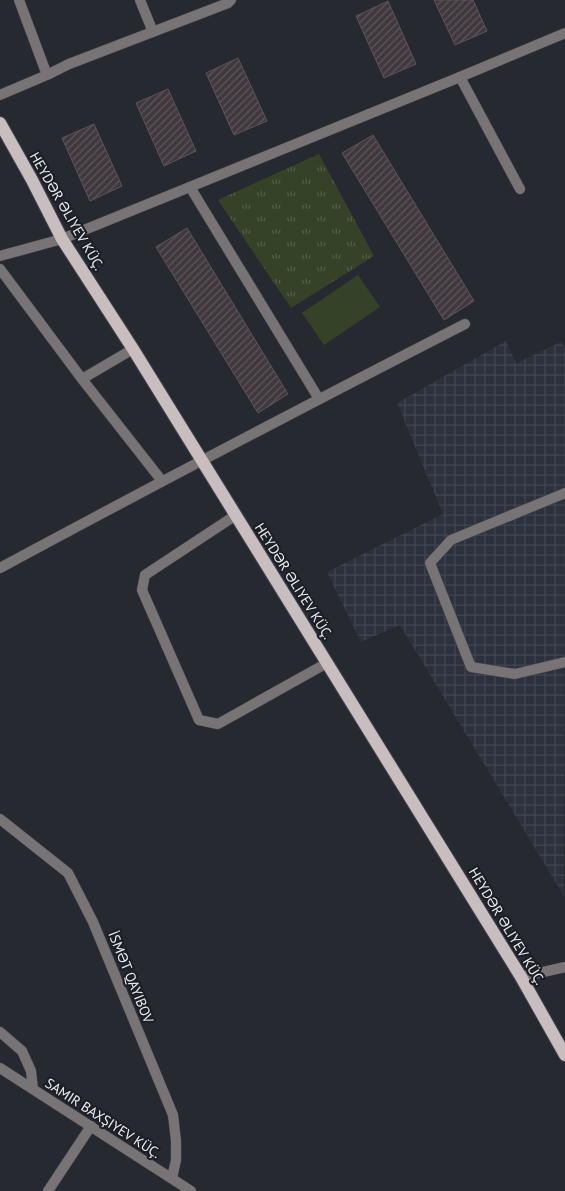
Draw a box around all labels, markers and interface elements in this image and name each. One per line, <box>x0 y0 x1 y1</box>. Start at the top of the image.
street label: HEYDƏR ƏLIYEV KÜÇ. <box>26 149 108 273</box>
street label: HEYDƏR ƏLIYEV KÜÇ. <box>251 520 337 642</box>
street label: HEYDƏR ƏLIYEV KÜÇ. <box>465 864 549 988</box>
street label: İSMƏT QAYIBOV <box>104 928 158 1026</box>
street label: SAMIR BAXŞIYEV KÜÇ. <box>42 1074 164 1162</box>

